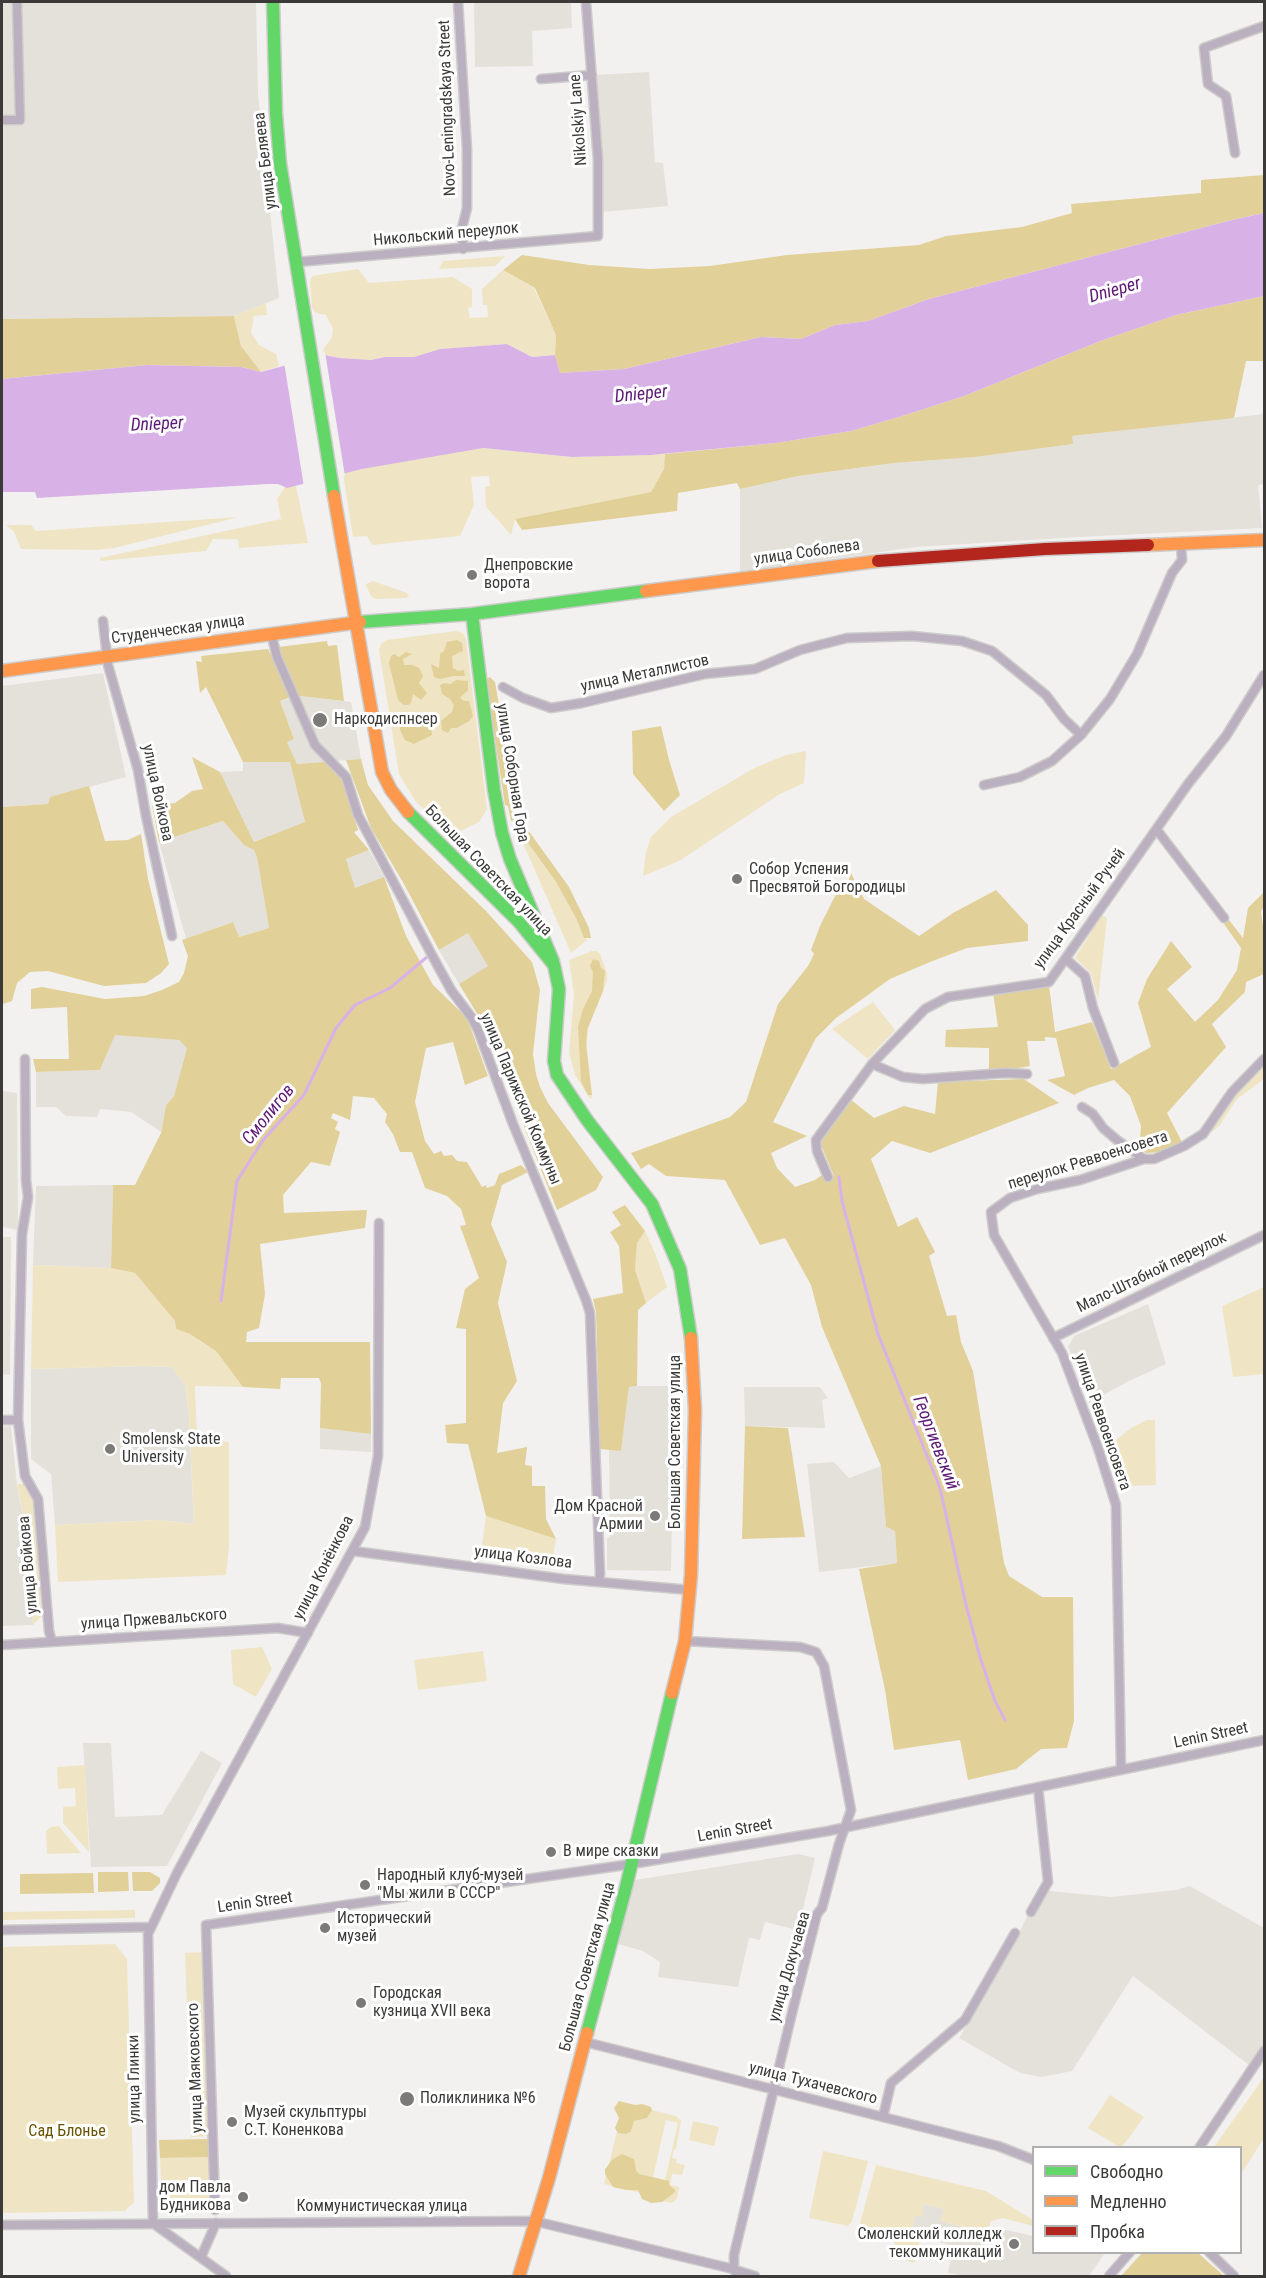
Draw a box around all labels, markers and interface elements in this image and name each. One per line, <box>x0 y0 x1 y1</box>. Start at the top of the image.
street label: Novo-Leningradskaya Street <box>435 20 461 196</box>
street label: Nikolskiy Lane <box>566 74 592 166</box>
street label: улица Беляева <box>251 111 281 211</box>
street label: Никольский переулок <box>373 219 519 251</box>
water label: Dnieper <box>1087 273 1143 309</box>
water label: Dnieper <box>614 382 668 408</box>
water label: Dnieper <box>130 413 184 437</box>
street label: улица Соболева <box>753 536 861 570</box>
place label: Днепровские ворота <box>484 556 573 594</box>
marker: Днепровские ворота <box>465 568 479 582</box>
street label: Студенческая улица <box>110 611 246 649</box>
street label: улица Металлистов <box>579 651 711 697</box>
street label: улица Соборная Гора <box>492 702 532 844</box>
place label: Наркодиспнсер <box>334 710 438 730</box>
marker: Наркодиспнсер <box>311 711 329 729</box>
street label: улица Войкова <box>137 743 177 843</box>
street label: Большая Советская улица <box>421 802 555 940</box>
street label: улица Красный Ручей <box>1030 845 1130 973</box>
place label: Собор Успения Пресвятой Богородицы <box>749 860 906 898</box>
marker: Собор Успения Пресвятой Богородицы <box>730 872 744 886</box>
street label: улица Парижской Коммуны <box>475 1010 565 1188</box>
water label: Смолигов <box>238 1080 300 1150</box>
street label: переулок Реввоенсовета <box>1006 1128 1170 1194</box>
street label: Мало-Штабной переулок <box>1074 1228 1230 1318</box>
street label: улица Реввоенсовета <box>1070 1351 1134 1493</box>
street label: Большая Советская улица <box>666 1355 686 1529</box>
water label: Георгиевский <box>907 1393 963 1493</box>
place label: Smolensk State University <box>122 1430 220 1468</box>
marker: Smolensk State University <box>103 1442 117 1456</box>
place label: Дом Красной Армии <box>554 1497 643 1535</box>
marker: Дом Красной Армии <box>648 1509 662 1523</box>
street label: улица Конёнкова <box>290 1513 358 1623</box>
street label: улица Войкова <box>15 1515 43 1615</box>
street label: улица Козлова <box>473 1542 573 1574</box>
street label: улица Пржевальского <box>80 1605 228 1635</box>
street label: Lenin Street <box>1172 1719 1250 1753</box>
street label: Lenin Street <box>696 1815 774 1847</box>
place label: В мире сказки <box>563 1842 659 1862</box>
marker: В мире сказки <box>544 1845 558 1859</box>
place label: Народный клуб-музей "Мы жили в СССР" <box>377 1866 523 1904</box>
marker: Народный клуб-музей "Мы жили в СССР" <box>358 1878 372 1892</box>
street label: Большая Советская улица <box>556 1880 620 2054</box>
street label: Lenin Street <box>216 1888 294 1918</box>
place label: Исторический музей <box>337 1909 431 1947</box>
street label: улица Докучаева <box>765 1910 815 2024</box>
marker: Исторический музей <box>318 1921 332 1935</box>
place label: Городская кузница XVII века <box>373 1984 491 2022</box>
marker: Городская кузница XVII века <box>354 1996 368 2010</box>
street label: улица Маяковского <box>184 2003 208 2133</box>
street label: улица Глинки <box>125 2035 145 2123</box>
street label: улица Тухачевского <box>747 2059 879 2109</box>
place label: Поликлиника №6 <box>420 2089 536 2109</box>
marker: Поликлиника №6 <box>398 2090 416 2108</box>
place label: Музей скульптуры С.Т. Коненкова <box>244 2103 367 2141</box>
marker: Музей скульптуры С.Т. Коненкова <box>225 2115 239 2129</box>
park label: Сад Блонье <box>28 2122 106 2142</box>
legend <box>1032 2146 1242 2254</box>
text: Свободно <box>1090 2161 1163 2182</box>
place label: дом Павла Будникова <box>159 2178 231 2216</box>
marker: дом Павла Будникова <box>236 2190 250 2204</box>
text: Медленно <box>1090 2191 1167 2212</box>
street label: Коммунистическая улица <box>297 2197 467 2217</box>
text: Пробка <box>1090 2221 1145 2242</box>
place label: Смоленский колледж текоммуникаций <box>857 2225 1002 2263</box>
marker: Смоленский колледж текоммуникаций <box>1007 2237 1021 2251</box>

